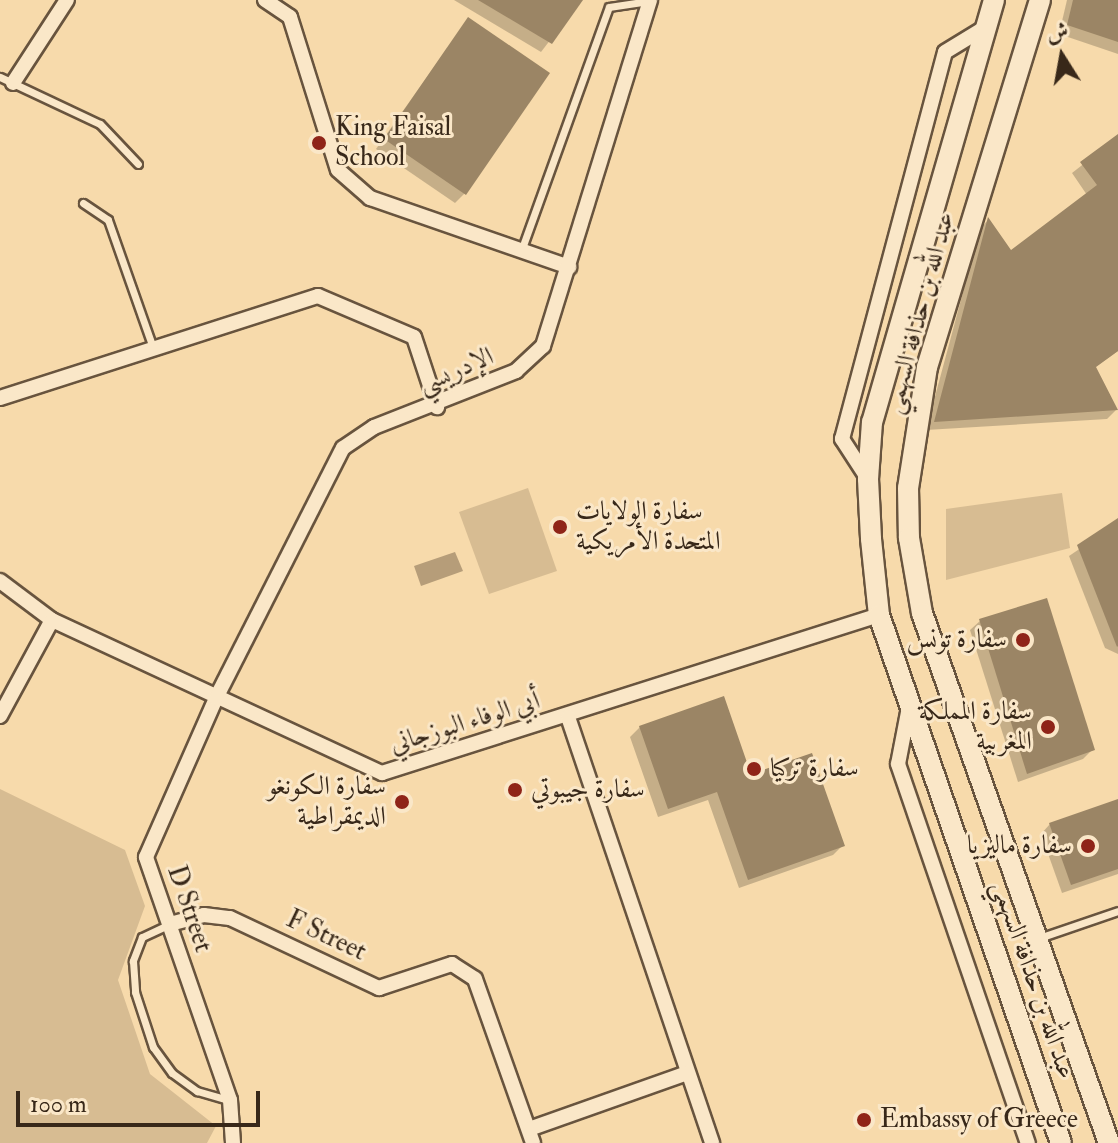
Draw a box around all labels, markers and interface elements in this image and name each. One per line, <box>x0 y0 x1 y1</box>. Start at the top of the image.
north arrow <box>1022 16 1102 96</box>
text: ش <box>1044 17 1071 48</box>
place label: King Faisal School <box>335 112 451 174</box>
marker: King Faisal School <box>310 134 328 152</box>
street label: عبد الله بن حذافة السهمي <box>878 209 962 417</box>
street label: الإدريسي <box>414 341 498 401</box>
place label: سفارة الولايات المتحدة الأمريكية <box>576 496 721 558</box>
marker: سفارة الولايات المتحدة الأمريكية <box>551 518 569 536</box>
place label: سفارة تونس <box>906 624 1007 656</box>
marker: سفارة تونس <box>1014 631 1032 649</box>
street label: أبي الوفاء البوزجاني <box>386 685 544 761</box>
place label: سفارة المملكة المغربية <box>918 696 1032 758</box>
marker: سفارة المملكة المغربية <box>1039 718 1057 736</box>
place label: سفارة تركيا <box>770 753 859 785</box>
marker: سفارة تركيا <box>745 760 763 778</box>
place label: سفارة الكونغو الديمقراطية <box>267 771 386 832</box>
place label: سفارة جيبوتي <box>531 774 645 806</box>
marker: سفارة جيبوتي <box>506 781 524 799</box>
marker: سفارة الكونغو الديمقراطية <box>393 793 411 811</box>
place label: سفارة ماليزيا <box>967 830 1072 862</box>
marker: سفارة ماليزيا <box>1079 837 1097 855</box>
street label: D Street <box>160 862 218 956</box>
street label: عبد الله بن حذافة السهمي <box>984 877 1082 1083</box>
street label: F Street <box>281 904 371 968</box>
scale bar <box>20 1075 264 1125</box>
text: 100 m <box>30 1089 87 1120</box>
place label: Embassy of Greece <box>880 1104 1078 1136</box>
marker: Embassy of Greece <box>855 1111 873 1129</box>

